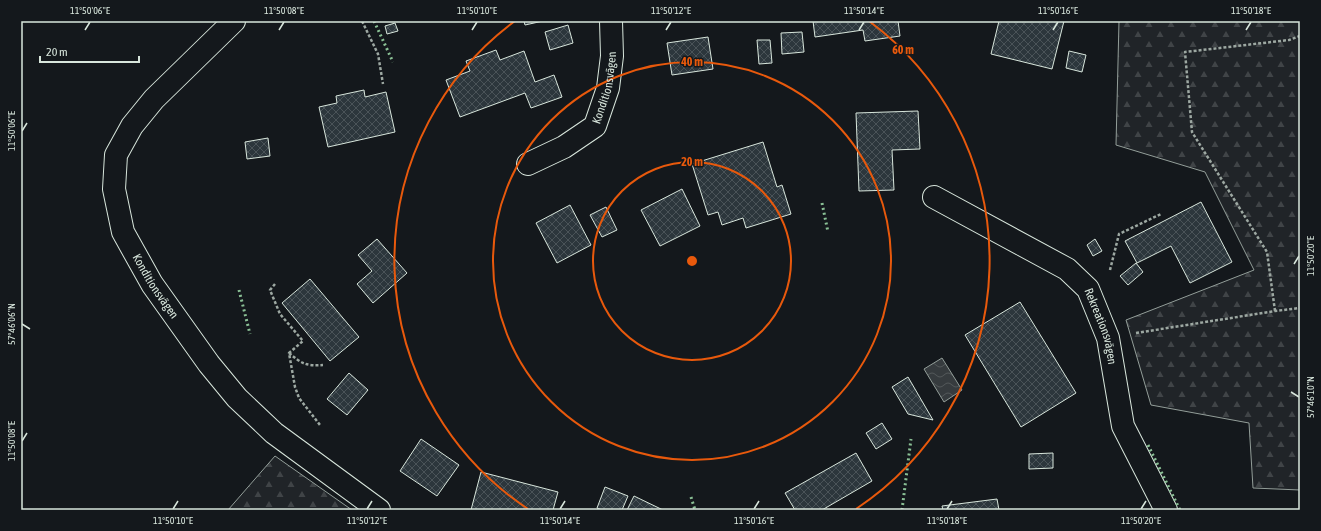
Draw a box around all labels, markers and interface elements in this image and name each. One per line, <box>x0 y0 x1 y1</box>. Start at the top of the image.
text: 11°50'06"E <box>70 5 111 16</box>
text: 11°50'08"E <box>264 5 305 16</box>
text: 11°50'10"E <box>457 5 498 16</box>
text: 11°50'12"E <box>651 5 692 16</box>
text: 11°50'14"E <box>844 5 885 16</box>
text: 11°50'16"E <box>1038 5 1079 16</box>
text: 11°50'18"E <box>1231 5 1272 16</box>
scale bar <box>40 38 139 64</box>
text: 60 m <box>892 43 914 57</box>
text: 20 m <box>46 45 68 59</box>
street label: Konditionsvägen <box>589 51 619 126</box>
text: 40 m <box>680 55 703 69</box>
text: 11°50'06"E <box>6 110 17 151</box>
text: 20 m <box>681 155 703 169</box>
text: 11°50'20"E <box>1305 235 1316 276</box>
street label: Konditionsvägen <box>130 252 181 321</box>
centre of rings <box>685 254 699 268</box>
street label: Rekreationsvägen <box>1081 286 1119 366</box>
text: 57°46'06"N <box>6 303 17 345</box>
text: 57°46'10"N <box>1305 376 1316 418</box>
text: 11°50'08"E <box>6 420 17 461</box>
text: 11°50'10"E <box>153 515 194 526</box>
text: 11°50'12"E <box>347 515 388 526</box>
text: 11°50'14"E <box>540 515 581 526</box>
text: 11°50'16"E <box>734 515 775 526</box>
text: 11°50'18"E <box>927 515 968 526</box>
text: 11°50'20"E <box>1121 515 1162 526</box>

